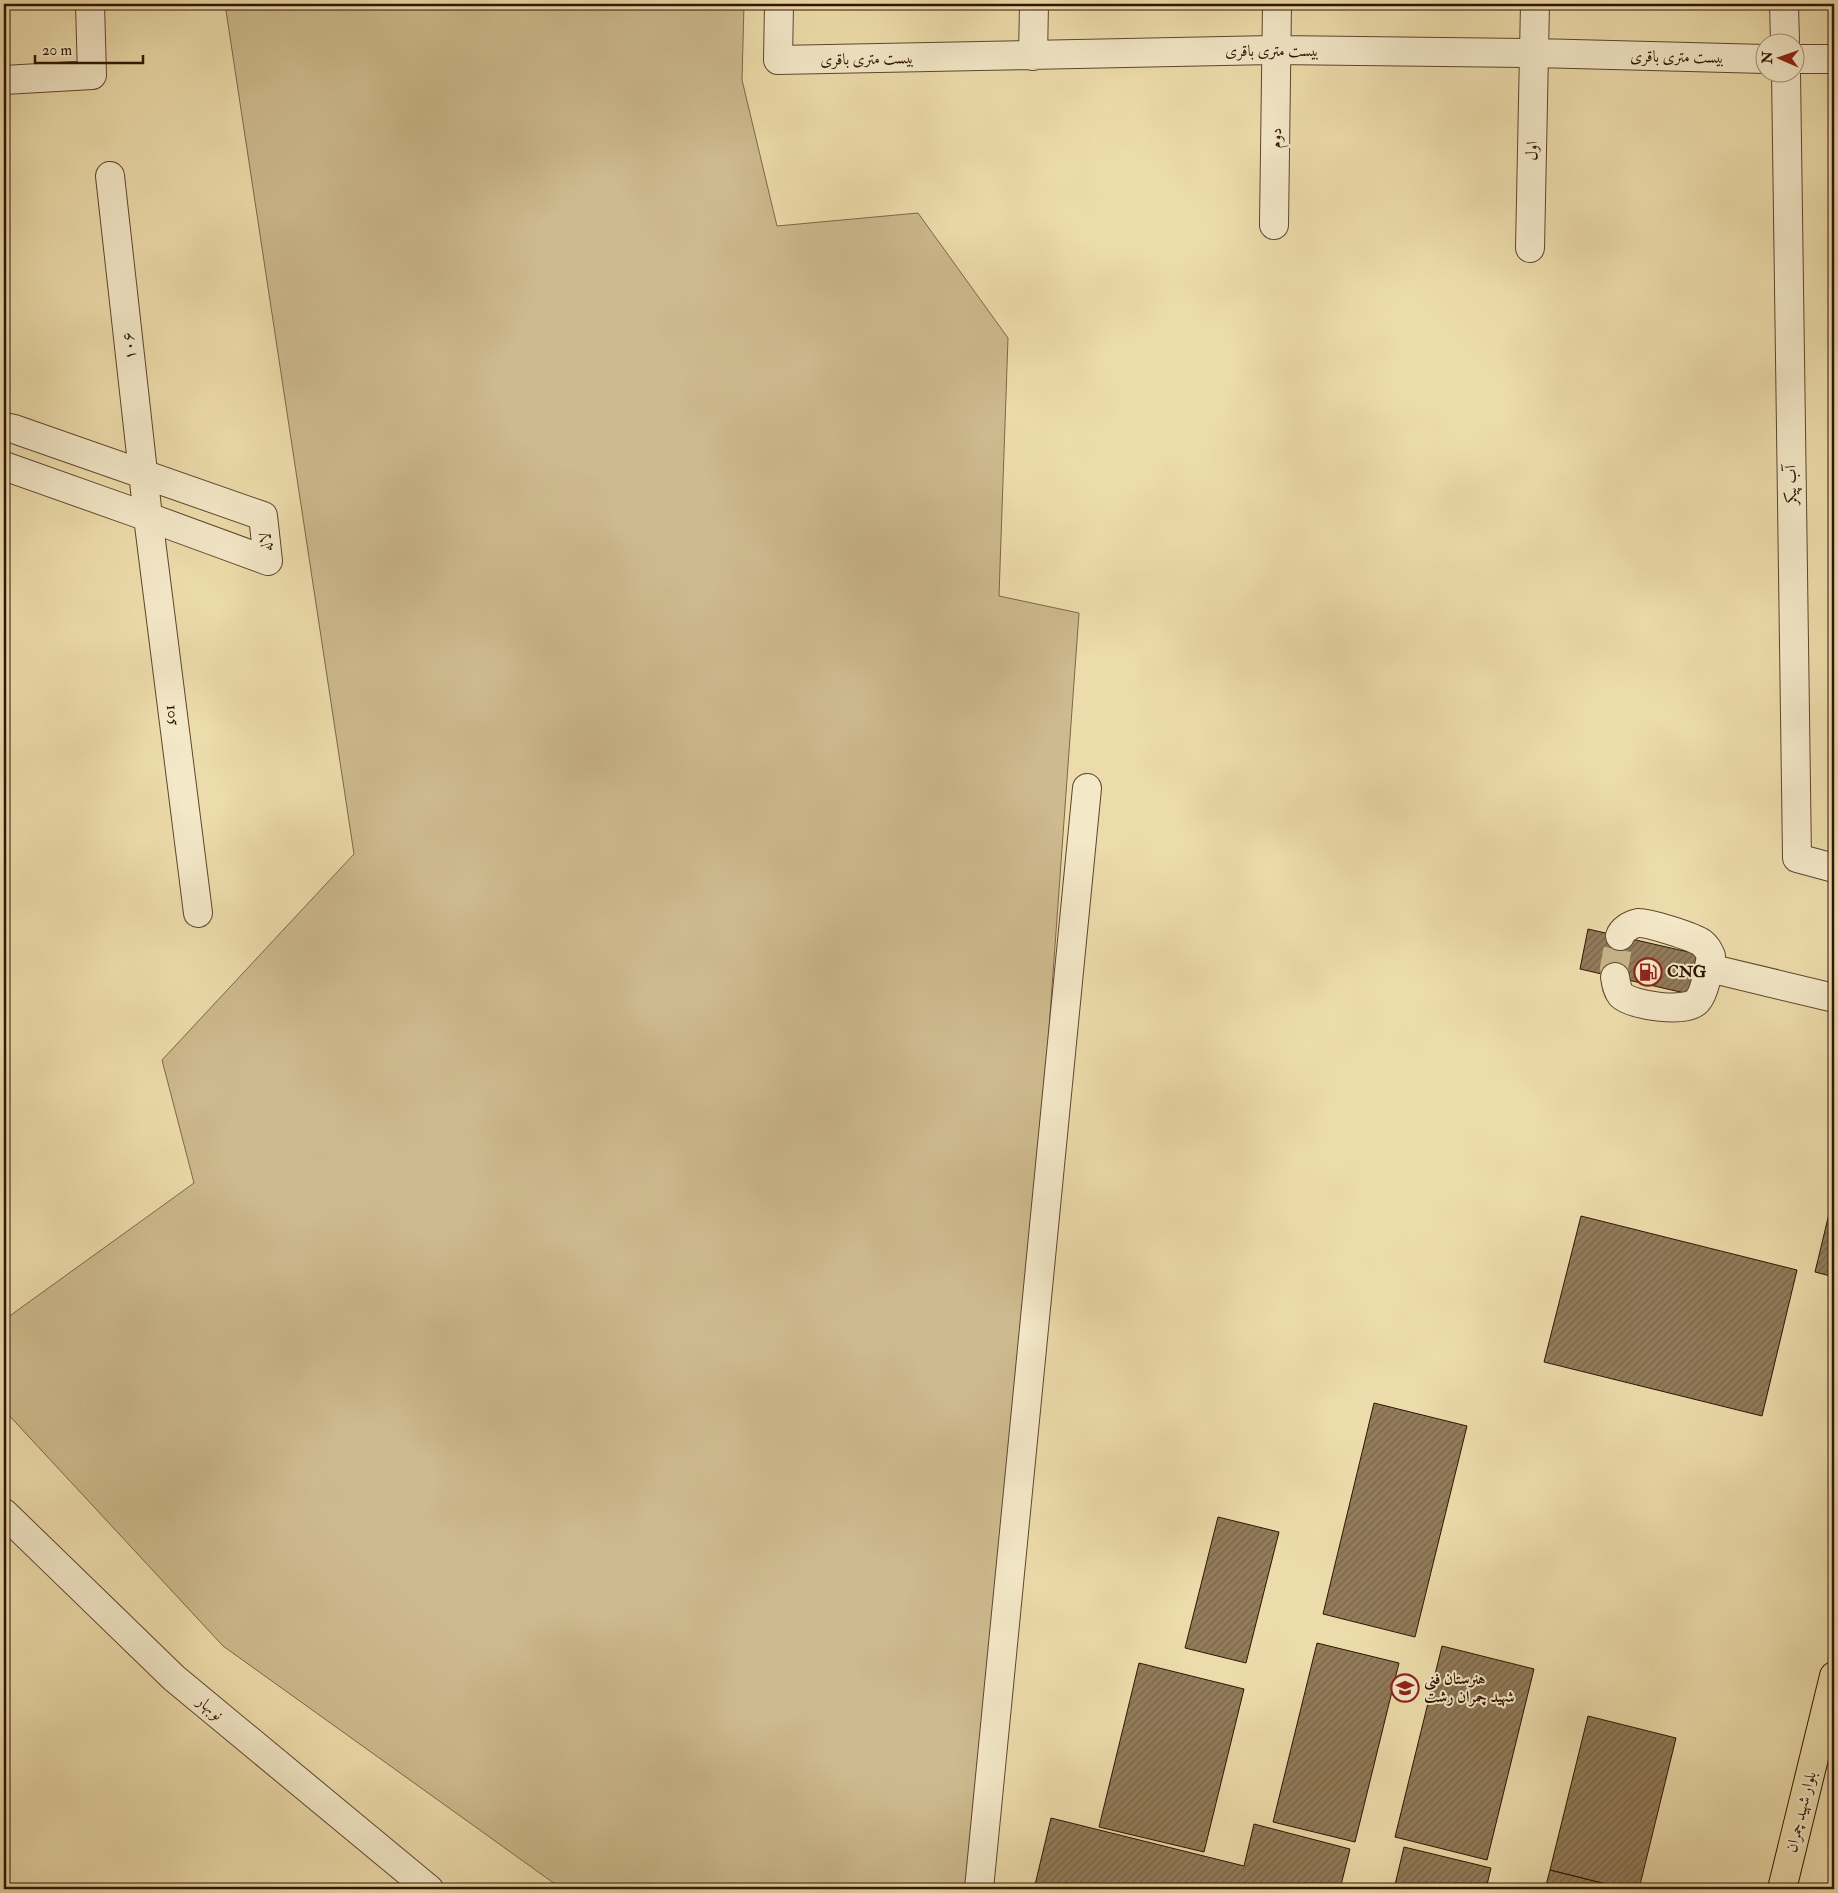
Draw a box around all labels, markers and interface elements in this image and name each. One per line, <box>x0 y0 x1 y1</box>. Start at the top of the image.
scale bar <box>35 32 142 64</box>
north arrow <box>1756 32 1806 82</box>
text: 20 m <box>42 41 72 60</box>
street label: بیست متری باقری <box>1225 41 1319 61</box>
street label: بیست متری باقری <box>1630 46 1724 68</box>
street label: بیست متری باقری <box>820 48 914 70</box>
text: N <box>1759 51 1776 65</box>
street label: دوم <box>1266 127 1290 149</box>
street label: اول <box>1522 141 1542 161</box>
street label: ۱۰۶ <box>118 331 140 361</box>
street label: آب پیکر <box>1781 463 1803 507</box>
street label: لاله <box>255 531 277 552</box>
street label: 105 <box>162 703 184 727</box>
fuel station icon: CNG <box>1633 957 1663 987</box>
place label: CNG <box>1667 962 1707 982</box>
place label: هنرستان فنی شهید چمران رشت <box>1424 1669 1514 1707</box>
school or university icon: هنرستان فنی شهید چمران رشت <box>1390 1673 1420 1703</box>
street label: نوبهار <box>191 1690 227 1725</box>
street label: بلوار شهید چمران <box>1781 1769 1821 1855</box>

